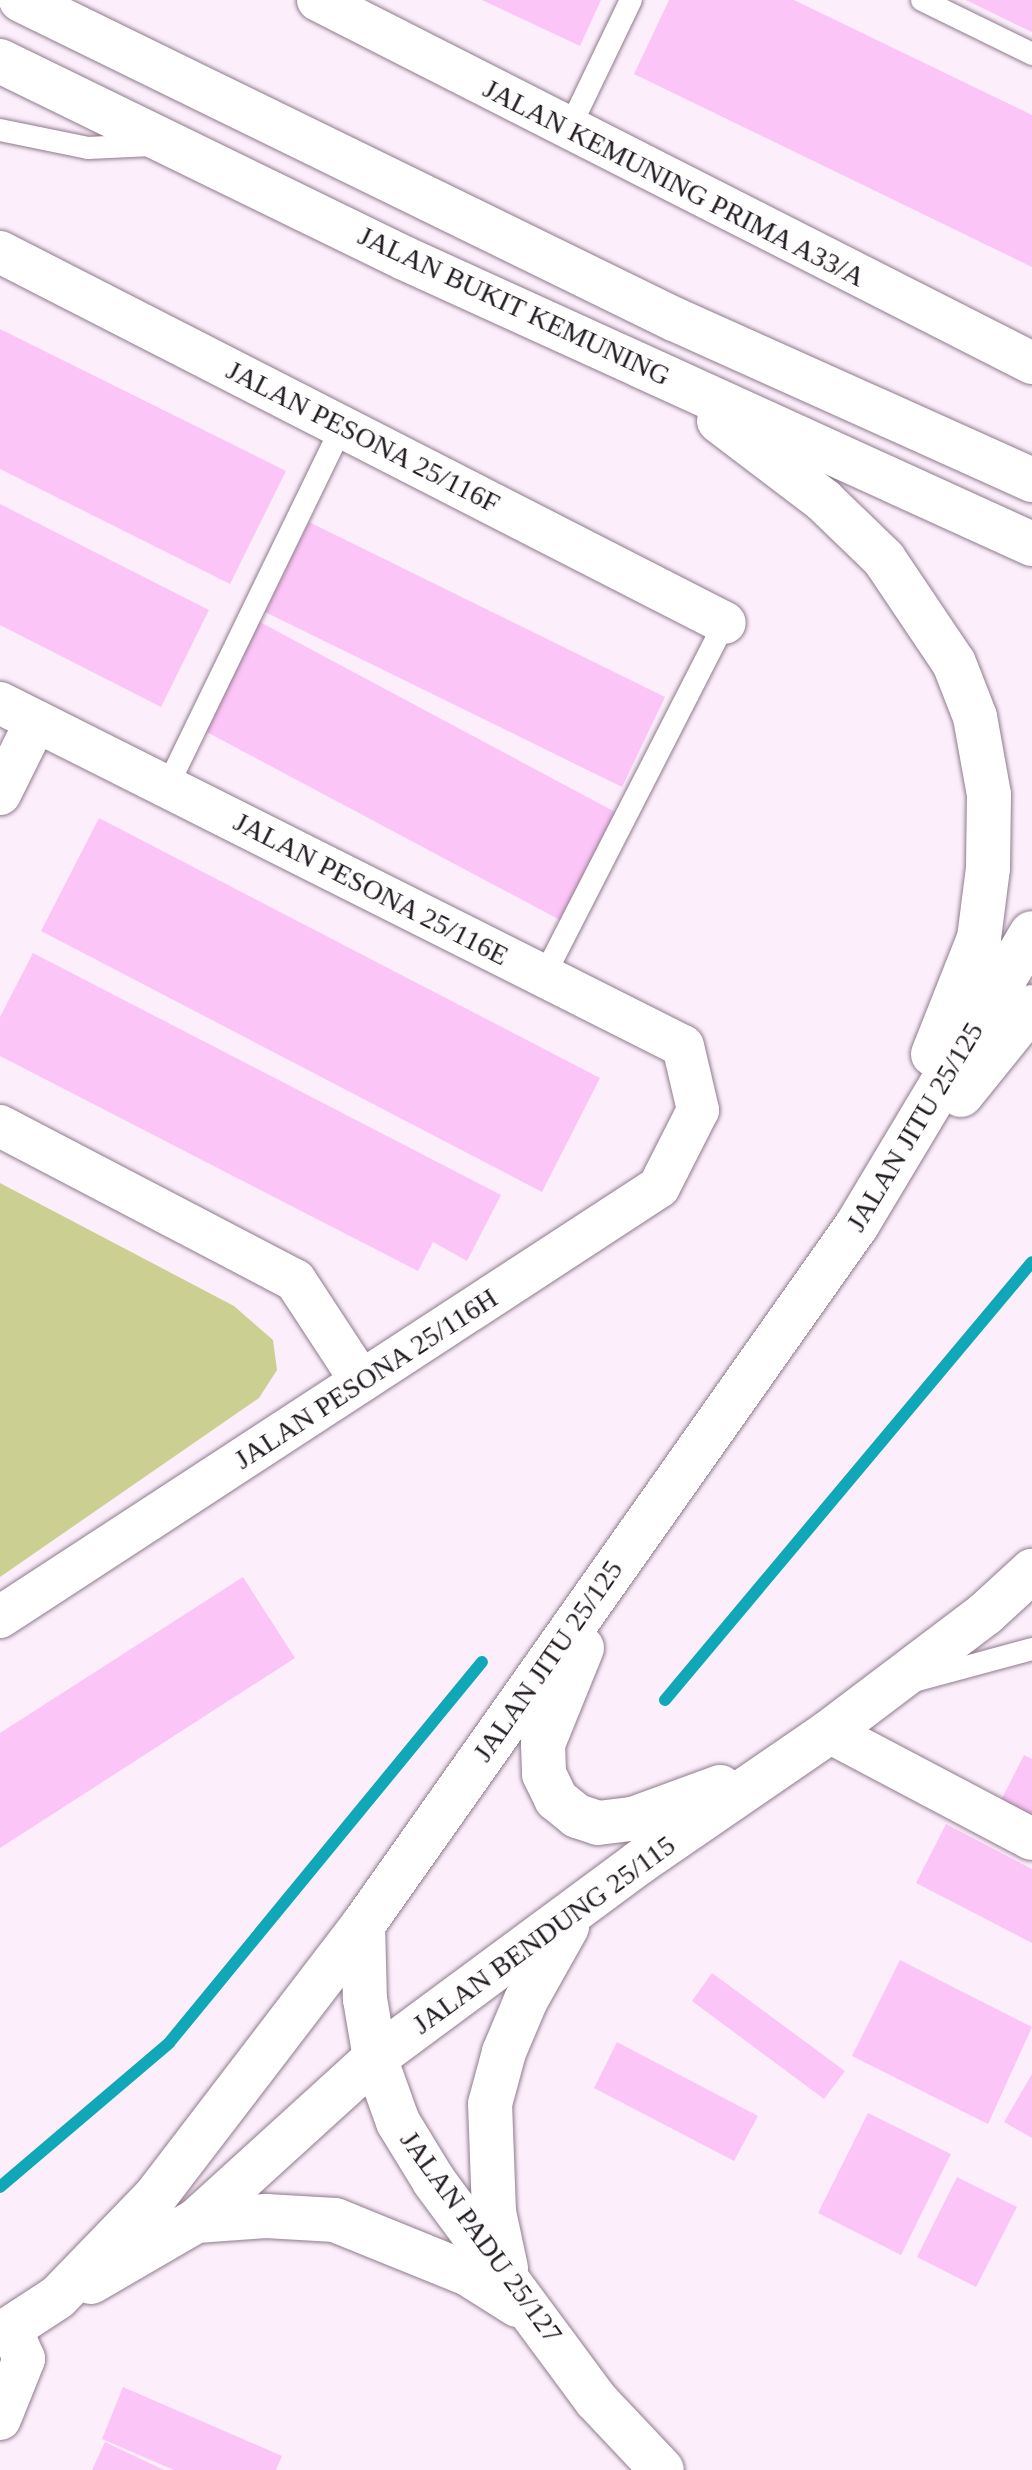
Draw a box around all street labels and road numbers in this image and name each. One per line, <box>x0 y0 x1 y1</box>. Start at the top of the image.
street label: JALAN KEMUNING PRIMA A33/A <box>476 71 872 295</box>
street label: JALAN BUKIT KEMUNING <box>353 219 675 393</box>
street label: JALAN PESONA 25/116F <box>220 353 506 521</box>
street label: JALAN PESONA 25/116E <box>227 805 515 973</box>
street label: JALAN JITU 25/125 <box>839 1016 991 1238</box>
street label: JALAN PESONA 25/116H <box>227 1281 505 1477</box>
street label: JALAN JITU 25/125 <box>466 1554 630 1768</box>
street label: JALAN BENDUNG 25/115 <box>406 1828 682 2042</box>
street label: JALAN PADU 25/127 <box>393 2124 569 2350</box>

